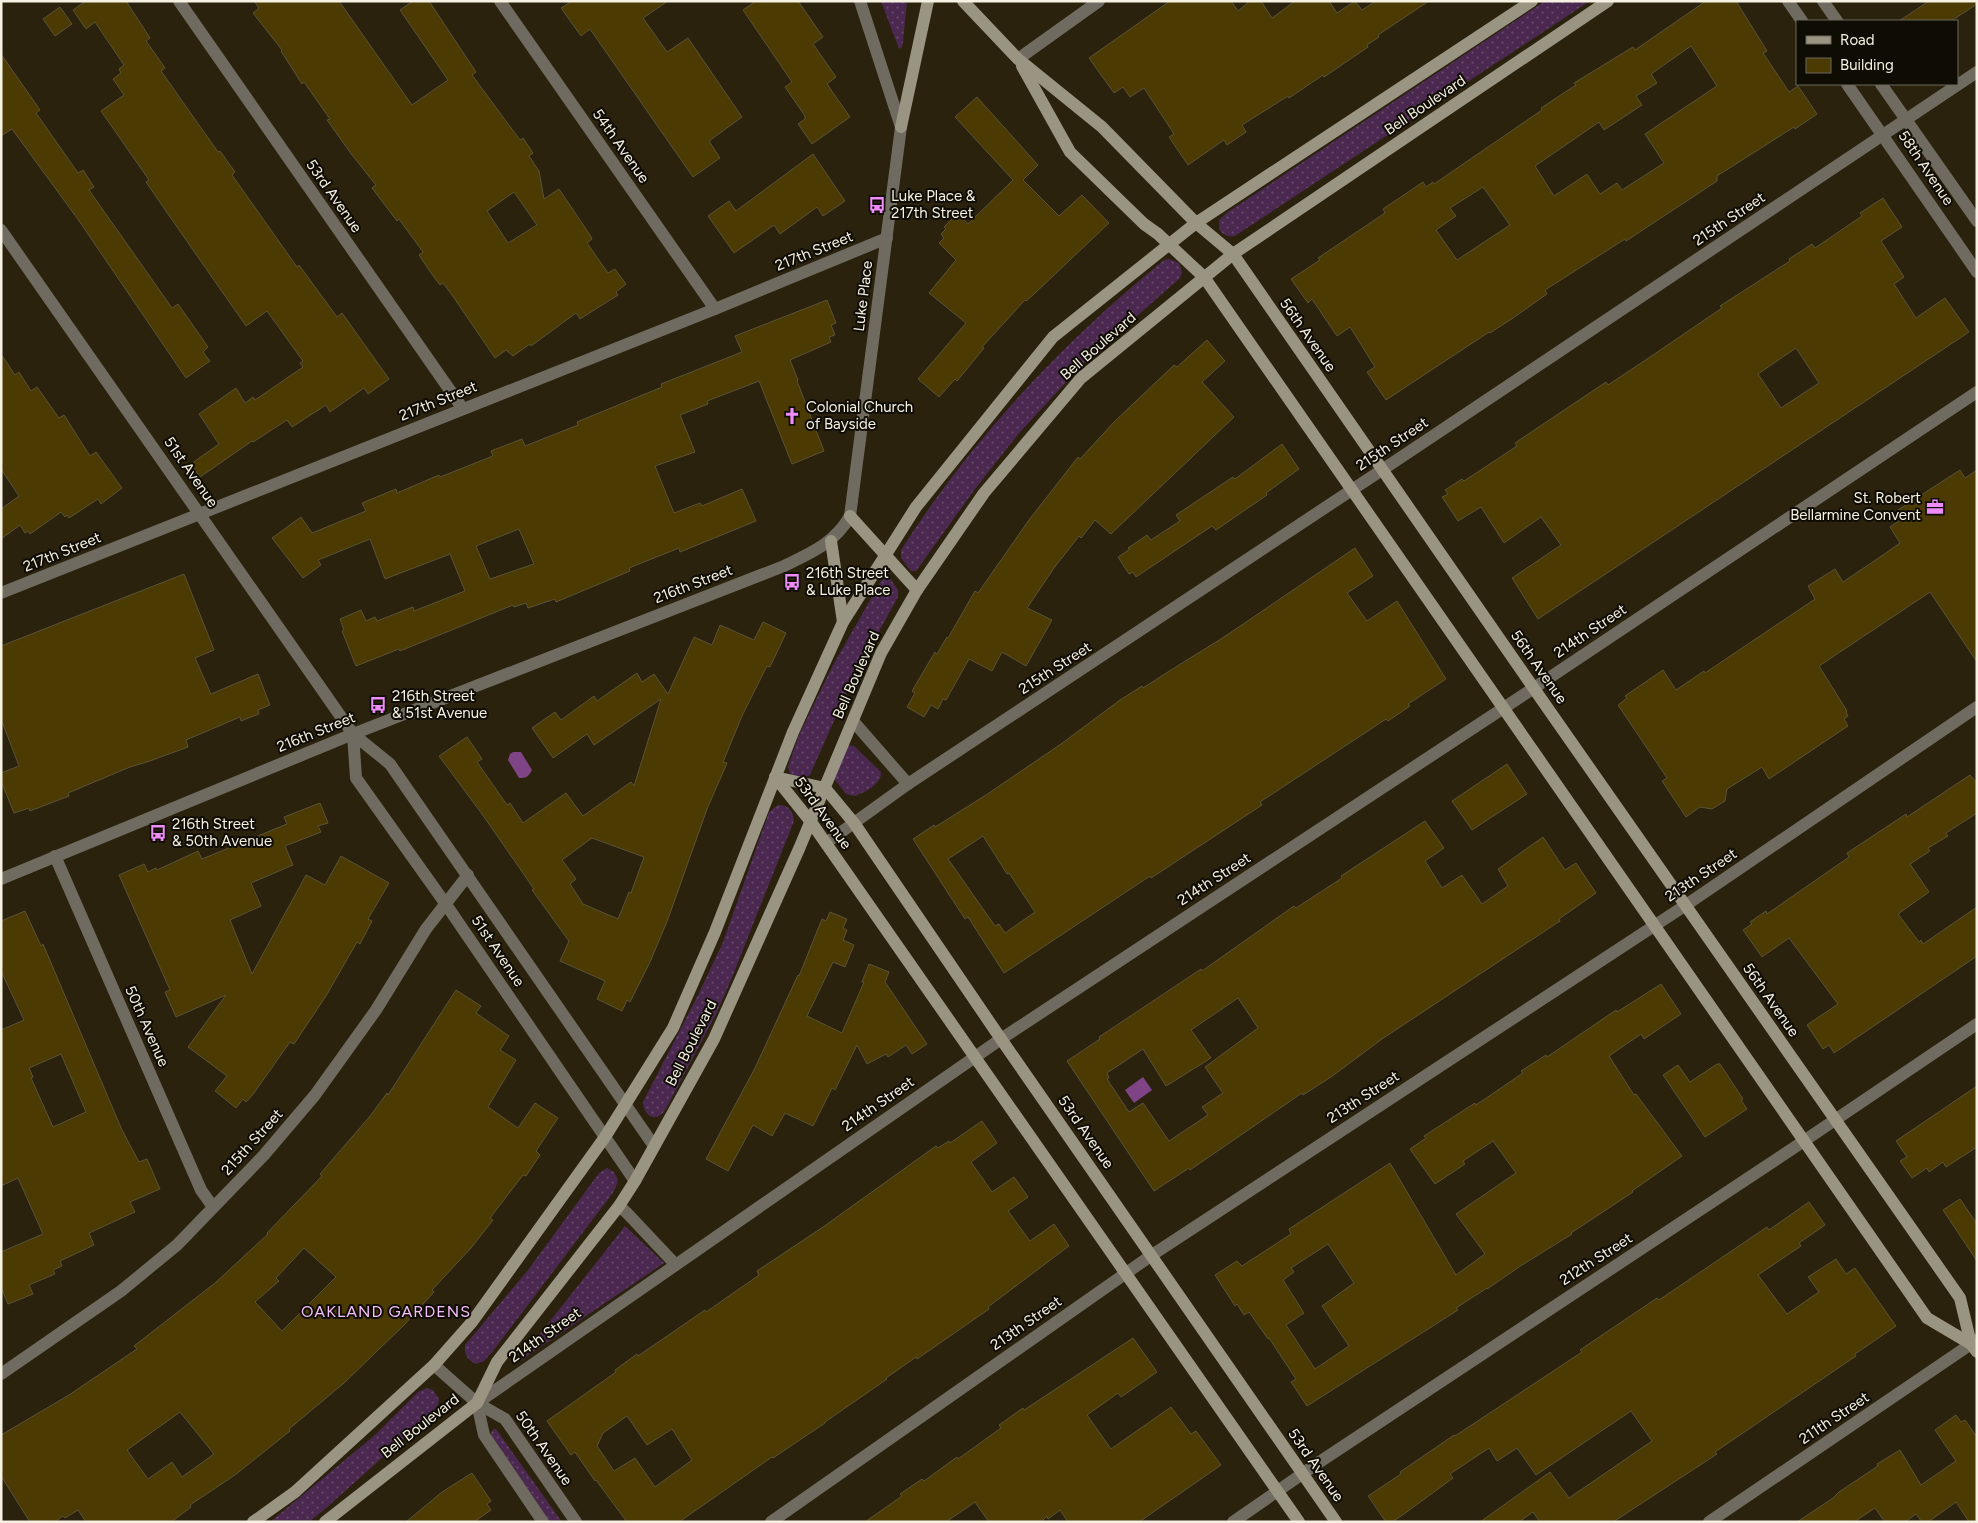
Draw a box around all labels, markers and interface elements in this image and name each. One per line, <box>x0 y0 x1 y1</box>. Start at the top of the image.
legend <box>1796 20 1958 85</box>
text: Road <box>1840 31 1875 49</box>
text: Building <box>1840 56 1894 74</box>
street label: Bell Boulevard <box>1381 71 1469 139</box>
street label: 54th Avenue <box>589 105 653 187</box>
street label: 58th Avenue <box>1894 127 1958 209</box>
street label: 53rd Avenue <box>302 156 366 236</box>
place label: Luke Place & 217th Street <box>891 187 976 222</box>
street label: 215th Street <box>1690 188 1769 250</box>
bus stop icon: Luke Place & 217th Street <box>867 195 887 215</box>
street label: 217th Street <box>772 227 856 275</box>
street label: Luke Place <box>850 260 876 332</box>
street label: 56th Avenue <box>1276 295 1340 375</box>
street label: Bell Boulevard <box>1057 308 1139 384</box>
street label: 217th Street <box>396 377 480 425</box>
place label: Colonial Church of Bayside <box>806 398 913 433</box>
church icon: Colonial Church of Bayside <box>782 406 802 426</box>
street label: 215th Street <box>1353 413 1432 475</box>
street label: 51st Avenue <box>160 433 222 511</box>
place label: St. Robert Bellarmine Convent <box>1790 489 1921 524</box>
office icon: St. Robert Bellarmine Convent <box>1925 497 1945 517</box>
street label: 217th Street <box>20 528 104 576</box>
street label: 216th Street <box>651 561 735 607</box>
place label: 216th Street & Luke Place <box>806 564 890 599</box>
bus stop icon: 216th Street & Luke Place <box>782 572 802 592</box>
street label: 214th Street <box>1550 600 1630 662</box>
street label: 56th Avenue <box>1507 627 1571 707</box>
street label: Bell Boulevard <box>829 628 883 722</box>
street label: 215th Street <box>1015 638 1095 698</box>
place label: 216th Street & 51st Avenue <box>392 687 487 722</box>
bus stop icon: 216th Street & 51st Avenue <box>368 695 388 715</box>
street label: 216th Street <box>274 708 358 756</box>
street label: 53rd Avenue <box>791 773 855 853</box>
place label: 216th Street & 50th Avenue <box>172 815 272 850</box>
bus stop icon: 216th Street & 50th Avenue <box>148 823 168 843</box>
street label: 213th Street <box>1662 844 1740 906</box>
street label: 214th Street <box>1174 848 1254 909</box>
street label: 51st Avenue <box>468 912 528 990</box>
street label: 56th Avenue <box>1739 960 1803 1040</box>
street label: 50th Avenue <box>121 983 173 1069</box>
street label: Bell Boulevard <box>662 997 720 1089</box>
street label: 213th Street <box>1324 1067 1403 1127</box>
street label: 214th Street <box>839 1072 918 1135</box>
street label: 53rd Avenue <box>1054 1092 1118 1172</box>
street label: 215th Street <box>218 1105 287 1179</box>
street label: 212th Street <box>1556 1229 1636 1289</box>
street label: 213th Street <box>987 1292 1065 1354</box>
district label: OAKLAND GARDENS <box>301 1302 471 1321</box>
street label: 214th Street <box>506 1303 585 1366</box>
street label: 211th Street <box>1796 1388 1873 1448</box>
street label: Bell Boulevard <box>377 1390 463 1462</box>
street label: 50th Avenue <box>512 1407 576 1489</box>
street label: 53rd Avenue <box>1284 1425 1348 1505</box>

